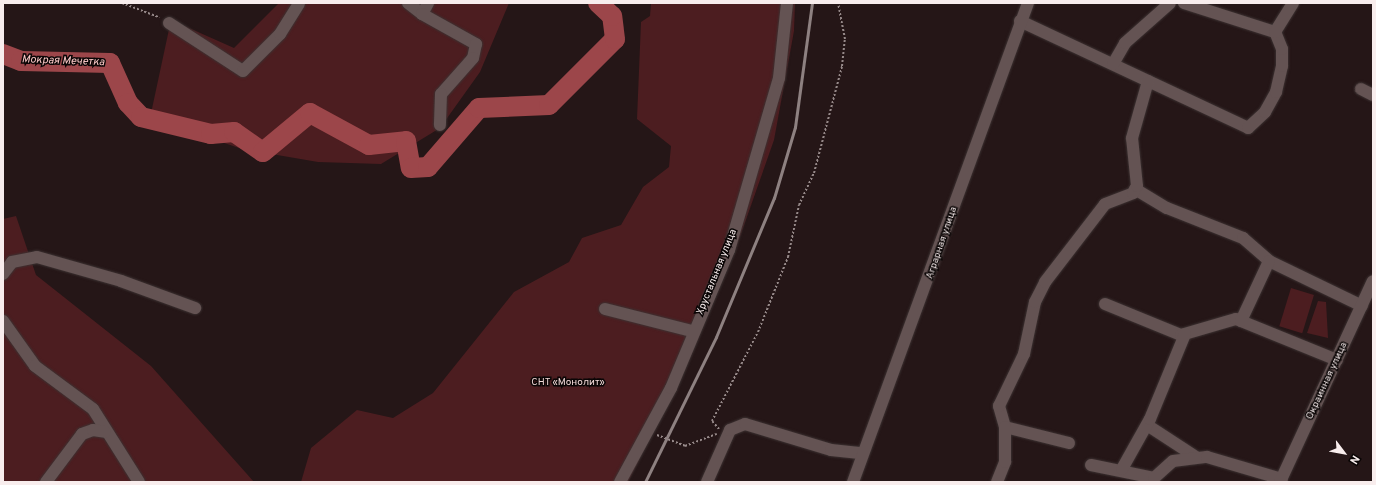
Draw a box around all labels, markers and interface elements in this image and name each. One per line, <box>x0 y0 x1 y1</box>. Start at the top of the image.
water label: Мокрая Мечетка <box>21 53 105 69</box>
street label: Аграрная улица <box>924 205 960 281</box>
street label: Хрустальная улица <box>694 227 740 317</box>
street label: Окраинная улица <box>1304 340 1350 422</box>
park label: СНТ «Монолит» <box>531 377 605 389</box>
north arrow <box>1324 433 1364 473</box>
text: N <box>1346 452 1362 466</box>

